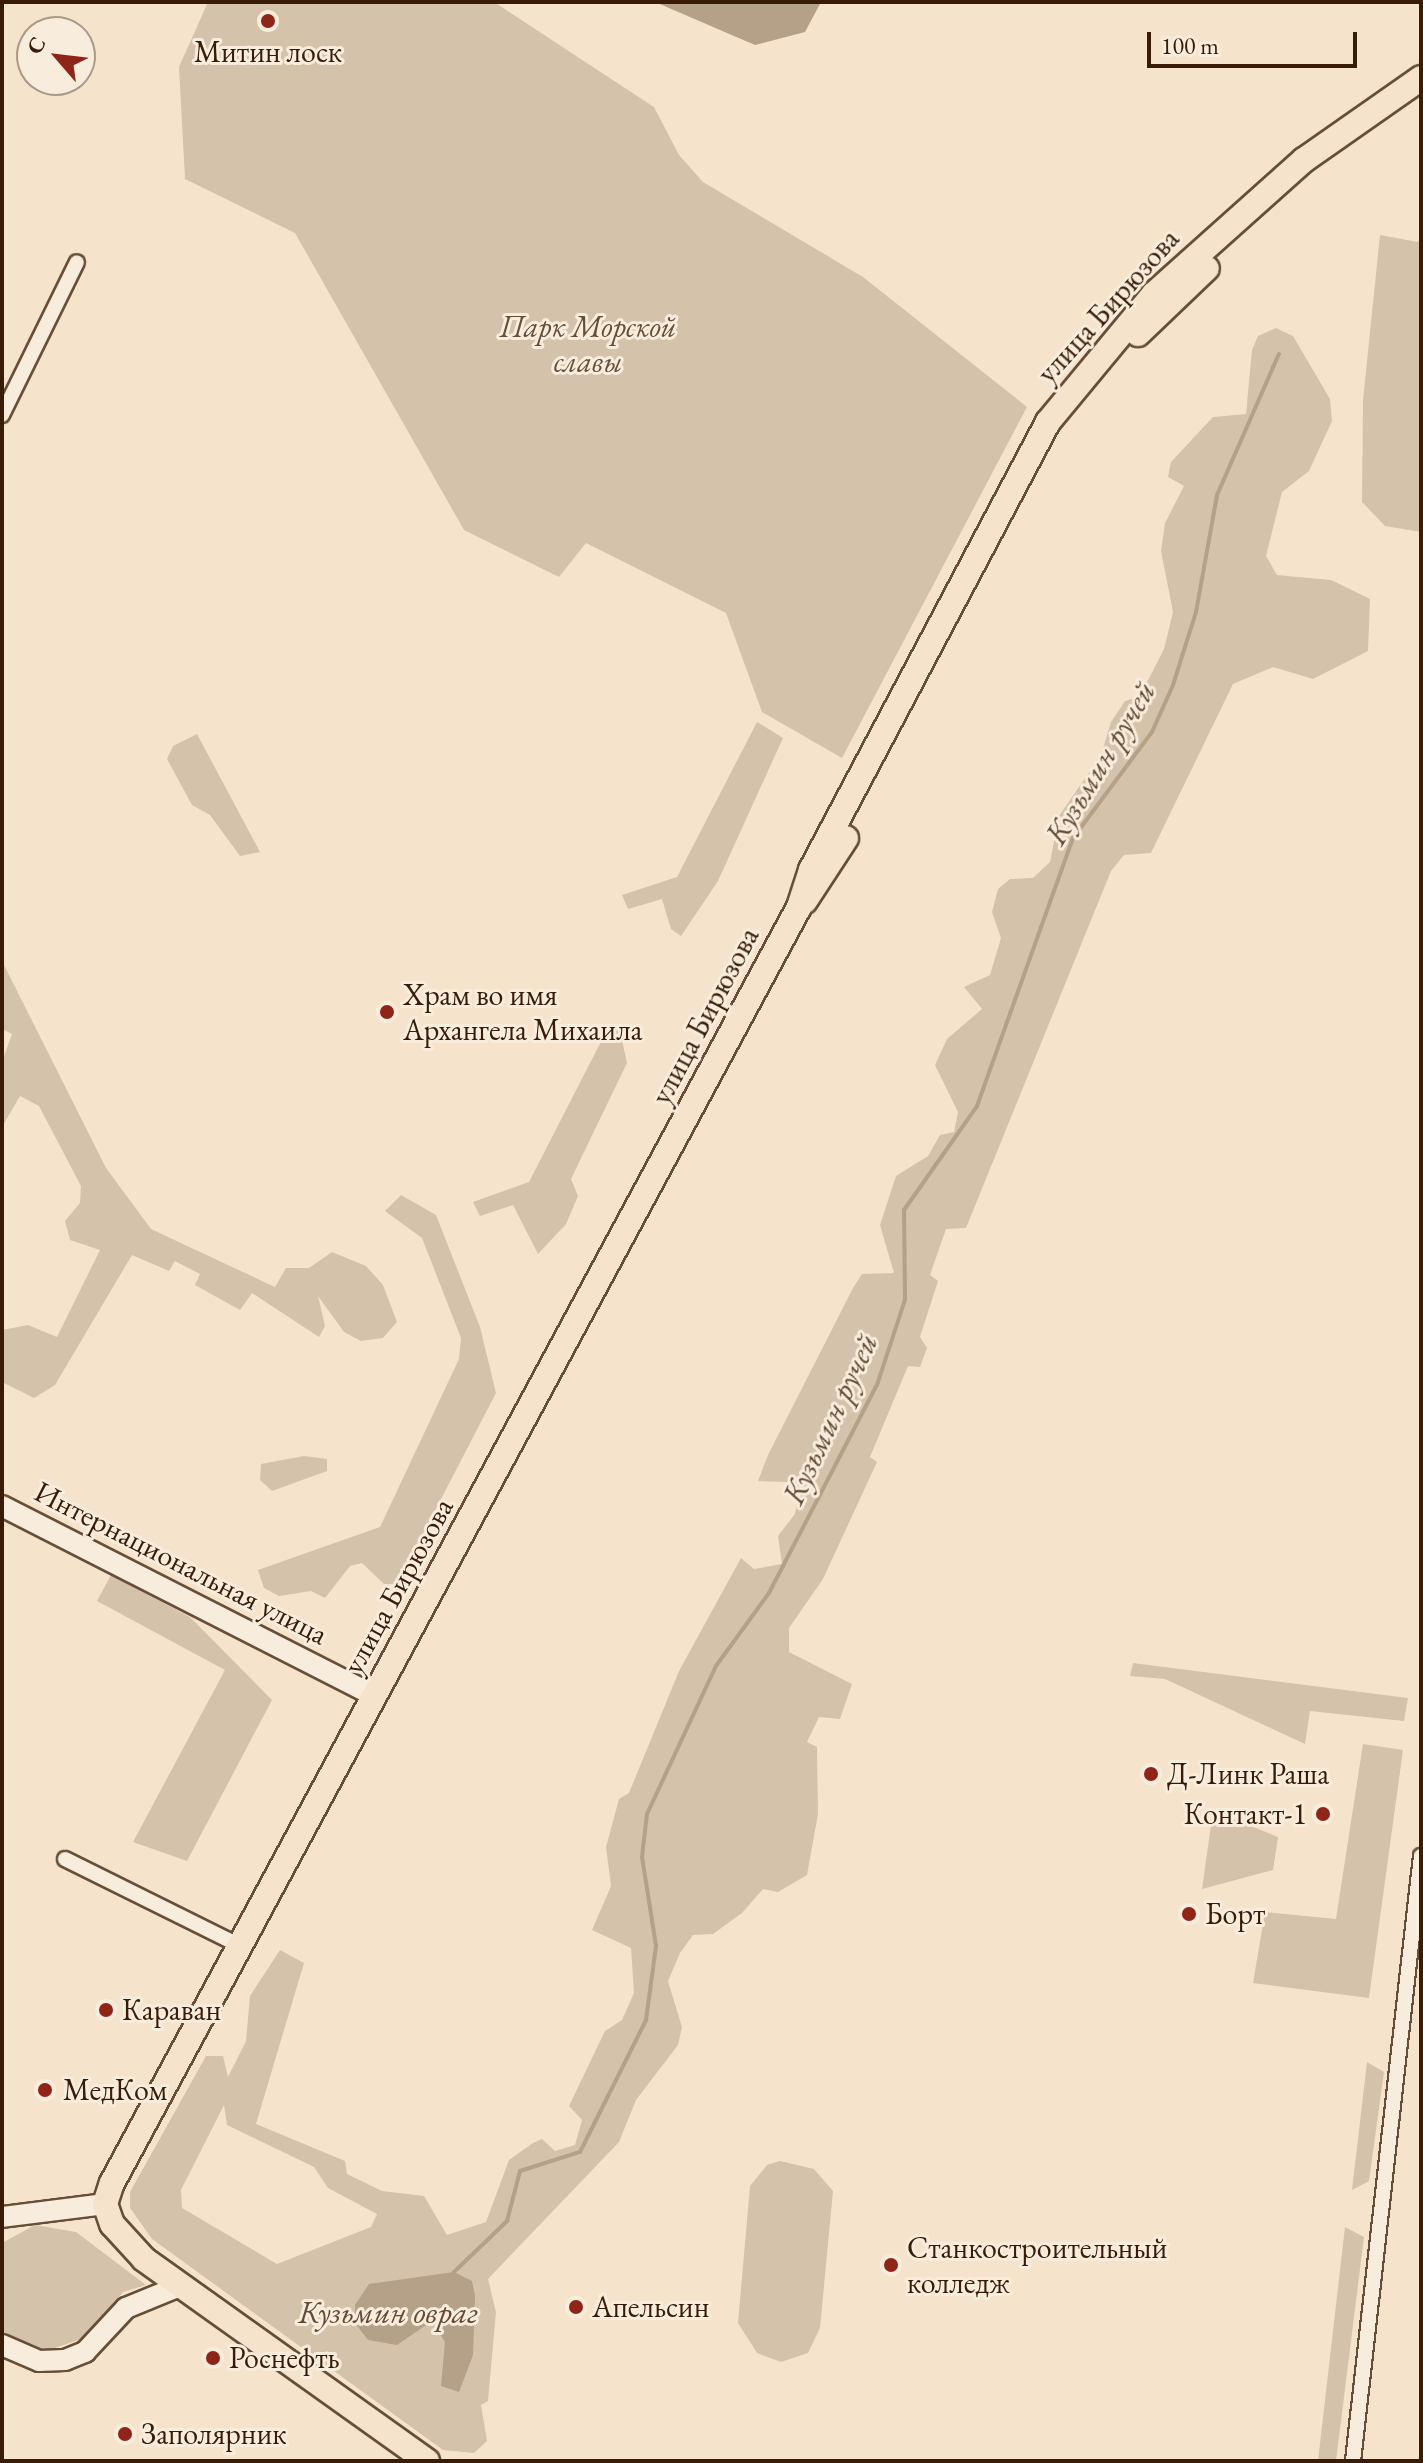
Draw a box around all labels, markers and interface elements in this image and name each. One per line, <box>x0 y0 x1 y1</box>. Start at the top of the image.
marker: Митин лоск <box>259 12 277 30</box>
north arrow <box>16 16 96 96</box>
scale bar <box>1151 16 1361 66</box>
text: 100 m <box>1161 30 1219 61</box>
text: С <box>20 32 53 59</box>
place label: Митин лоск <box>194 34 342 70</box>
street label: улица Бирюзова <box>1029 221 1187 391</box>
park label: Парк Морской славы <box>500 309 676 380</box>
water label: Кузьмин ручей <box>1036 674 1164 852</box>
street label: улица Бирюзова <box>643 921 767 1111</box>
place label: Храм во имя Архангела Михаила <box>403 977 643 1048</box>
marker: Храм во имя Архангела Михаила <box>378 1003 396 1021</box>
water label: Кузьмин ручей <box>774 1328 886 1510</box>
street label: Интернациональная улица <box>29 1473 333 1653</box>
street label: улица Бирюзова <box>335 1492 461 1680</box>
place label: Д-Линк Раша <box>1167 1756 1329 1792</box>
marker: Д-Линк Раша <box>1142 1765 1160 1783</box>
place label: Контакт-1 <box>1184 1796 1307 1832</box>
marker: Контакт-1 <box>1314 1805 1332 1823</box>
place label: Борт <box>1205 1896 1265 1932</box>
marker: Борт <box>1180 1905 1198 1923</box>
place label: Караван <box>122 1992 221 2028</box>
marker: Караван <box>97 2001 115 2019</box>
place label: МедКом <box>63 2072 167 2108</box>
marker: МедКом <box>34 2079 56 2101</box>
place label: Станкостроительный колледж <box>907 2230 1167 2300</box>
marker: Станкостроительный колледж <box>882 2256 900 2274</box>
place label: Апельсин <box>592 2289 709 2325</box>
water label: Кузьмин овраг <box>298 2293 478 2331</box>
marker: Апельсин <box>567 2298 585 2316</box>
place label: Роснефть <box>229 2340 340 2376</box>
marker: Роснефть <box>204 2349 222 2367</box>
place label: Заполярник <box>141 2416 287 2452</box>
marker: Заполярник <box>116 2425 134 2443</box>

